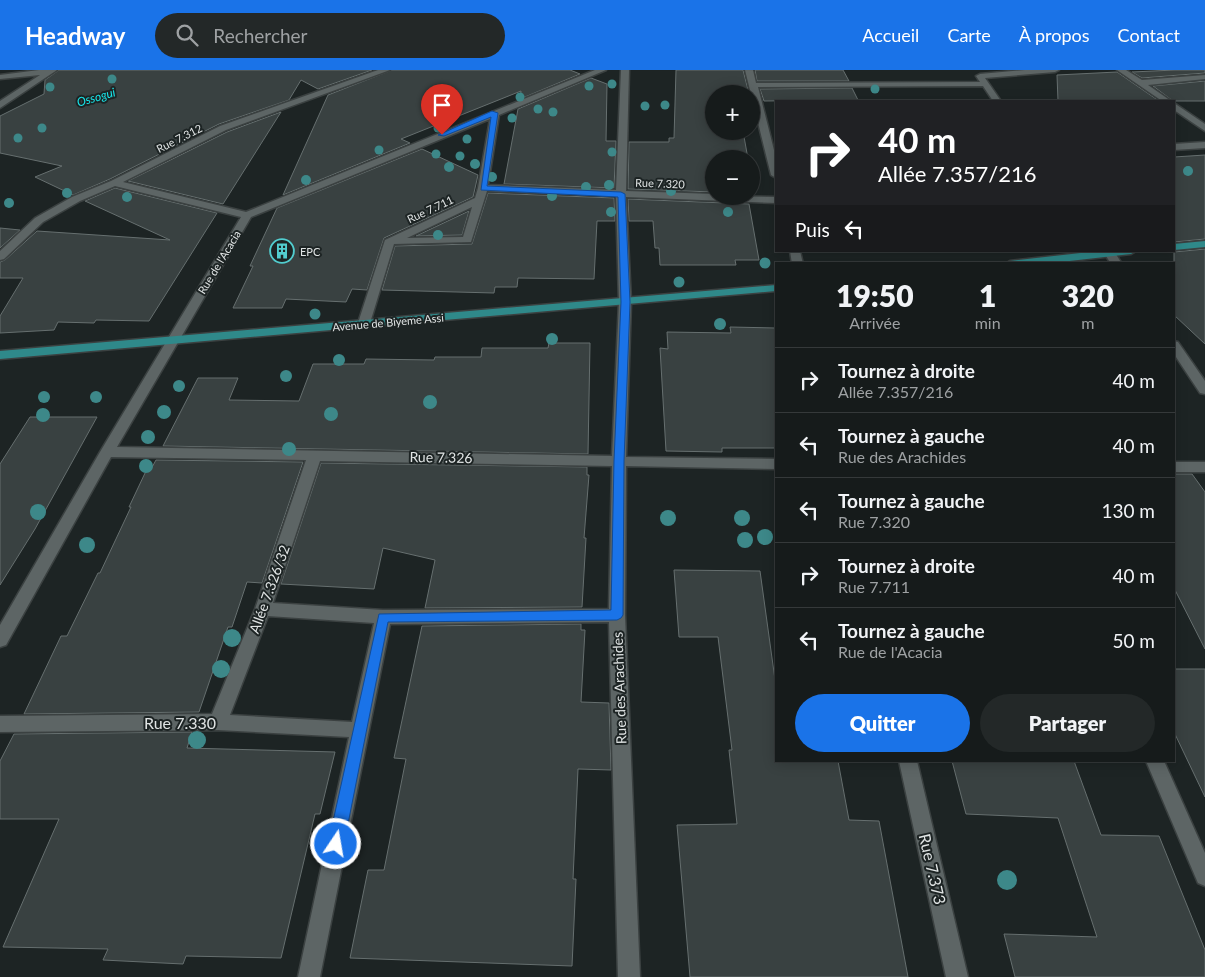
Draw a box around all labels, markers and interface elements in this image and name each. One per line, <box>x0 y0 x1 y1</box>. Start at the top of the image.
search box <box>155 13 505 58</box>
text: Headway <box>25 21 125 50</box>
icon: search <box>173 21 201 49</box>
text: Rechercher <box>213 24 308 47</box>
text: Accueil <box>862 24 919 46</box>
text: Carte <box>947 24 991 46</box>
text: À propos <box>1019 24 1090 46</box>
text: Contact <box>1118 24 1180 46</box>
water label: Ossogui <box>75 84 117 110</box>
pin <box>421 84 463 135</box>
map controls <box>705 85 760 205</box>
button: + <box>705 85 760 140</box>
icon: arrive <box>428 91 456 119</box>
text: 40 m <box>878 118 956 160</box>
icon: right <box>795 120 860 185</box>
street label: Rue 7.312 <box>154 121 204 155</box>
button: − <box>705 150 760 205</box>
text: Allée 7.357/216 <box>878 160 1037 187</box>
street label: Rue 7.320 <box>635 176 686 190</box>
street label: Rue 7.711 <box>405 193 455 225</box>
icon: left <box>840 215 868 243</box>
text: Puis <box>795 218 830 241</box>
street label: Rue de l'Acacia <box>195 228 243 296</box>
building icon: EPC <box>269 238 295 264</box>
place label: EPC <box>300 245 321 258</box>
text: 19:50 <box>836 277 914 313</box>
text: 1 <box>979 277 996 313</box>
text: 320 <box>1062 277 1114 313</box>
street label: Avenue de Biyeme Assi <box>332 311 445 333</box>
text: Arrivée <box>849 313 900 332</box>
text: min <box>975 313 1001 332</box>
text: m <box>1081 313 1094 332</box>
text: Tournez à droite <box>838 359 975 382</box>
icon: right <box>795 366 823 394</box>
text: 40 m <box>1112 369 1155 392</box>
text: Allée 7.357/216 <box>838 382 953 401</box>
text: Tournez à gauche <box>838 424 985 447</box>
icon: left <box>795 431 823 459</box>
text: 40 m <box>1112 434 1155 457</box>
text: Rue des Arachides <box>838 447 966 466</box>
street label: Rue 7.326 <box>409 448 473 466</box>
text: Tournez à gauche <box>838 489 985 512</box>
icon: left <box>795 496 823 524</box>
text: 130 m <box>1101 499 1155 522</box>
text: Rue 7.320 <box>838 512 910 531</box>
street label: Allée 7.326/32 <box>245 542 293 636</box>
text: Tournez à droite <box>838 554 975 577</box>
icon: right <box>795 561 823 589</box>
text: 40 m <box>1112 564 1155 587</box>
text: Rue 7.711 <box>838 577 910 596</box>
text: Tournez à gauche <box>838 619 985 642</box>
icon: left <box>795 626 823 654</box>
text: 50 m <box>1112 629 1155 652</box>
street label: Rue des Arachides <box>609 632 629 744</box>
text: Rue de l'Acacia <box>838 642 942 661</box>
button: Quitter <box>795 694 970 752</box>
button: Partager <box>980 694 1155 752</box>
street label: Rue 7.330 <box>144 713 216 732</box>
position arrow <box>309 817 361 869</box>
street label: Rue 7.373 <box>916 832 950 906</box>

